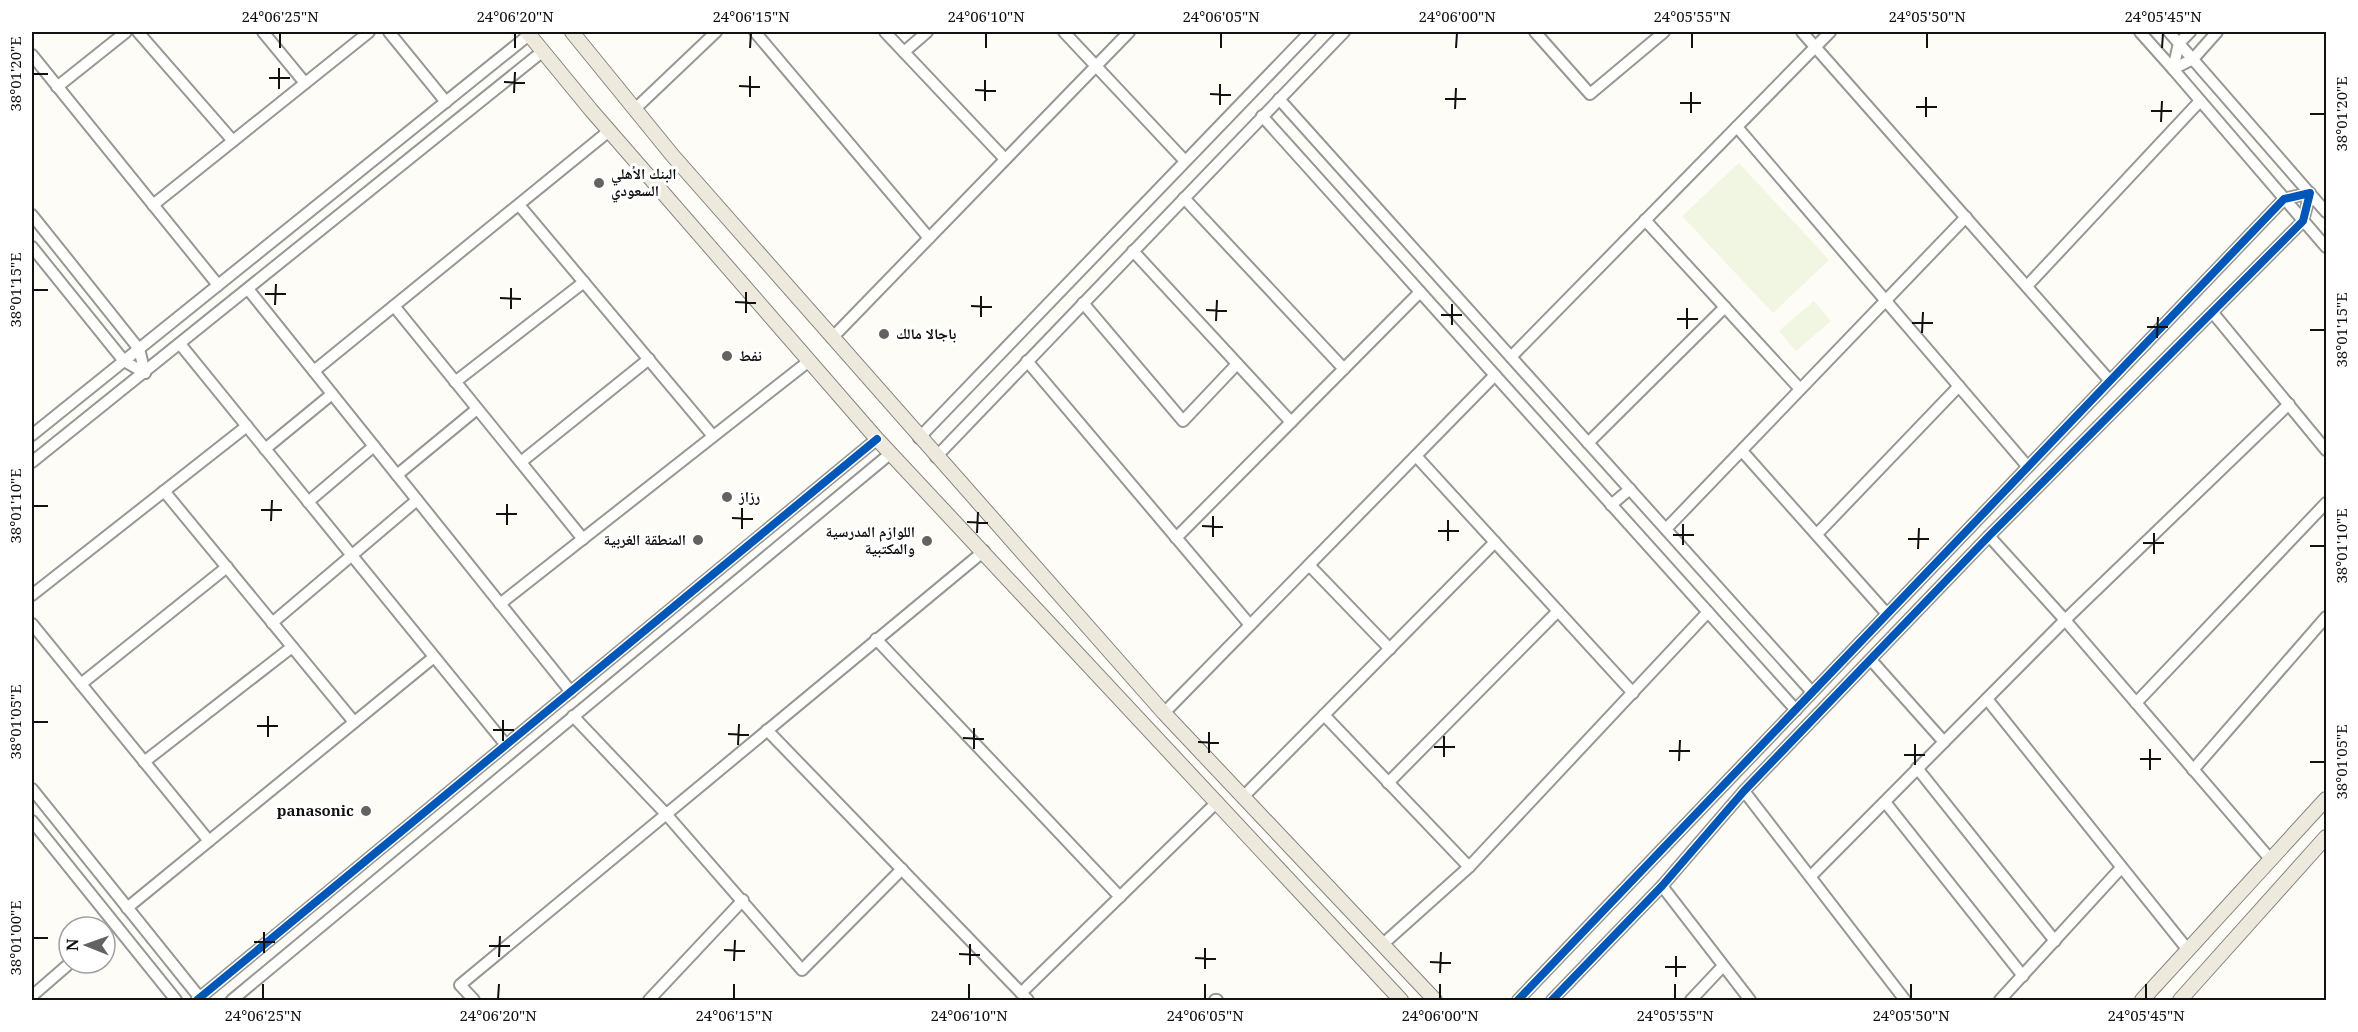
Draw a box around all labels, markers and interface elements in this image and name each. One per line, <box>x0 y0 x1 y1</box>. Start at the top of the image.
text: 24°06'25"N <box>241 6 319 26</box>
text: 24°06'20"N <box>476 6 554 26</box>
text: 24°06'15"N <box>712 6 790 26</box>
text: 24°06'10"N <box>947 6 1025 26</box>
text: 24°06'05"N <box>1182 6 1260 26</box>
text: 24°06'00"N <box>1418 6 1496 26</box>
text: 24°05'55"N <box>1653 6 1731 26</box>
text: 24°05'50"N <box>1888 6 1966 26</box>
text: 24°05'45"N <box>2124 6 2202 26</box>
text: 38°01'20"E <box>5 36 25 112</box>
text: 38°01'20"E <box>2331 76 2351 152</box>
place label: البنك الأهلي السعودي <box>611 163 677 203</box>
marker: البنك الأهلي السعودي <box>592 176 606 190</box>
text: 38°01'15"E <box>5 252 25 328</box>
text: 38°01'15"E <box>2331 292 2351 368</box>
place label: باجالا مالك <box>896 323 956 343</box>
marker: باجالا مالك <box>877 327 891 341</box>
place label: نفط <box>739 345 762 365</box>
marker: نفط <box>720 349 734 363</box>
text: 38°01'10"E <box>5 468 25 544</box>
place label: رزاز <box>738 486 761 506</box>
marker: رزاز <box>720 490 734 504</box>
text: 38°01'10"E <box>2331 508 2351 584</box>
place label: اللوازم المدرسية والمكتبية <box>826 521 915 558</box>
place label: المنطقة الغربية <box>604 529 686 549</box>
marker: المنطقة الغربية <box>691 533 705 547</box>
marker: اللوازم المدرسية والمكتبية <box>920 534 934 548</box>
text: 38°01'05"E <box>5 684 25 760</box>
text: 38°01'05"E <box>2331 724 2351 800</box>
place label: panasonic <box>277 800 354 820</box>
marker: panasonic <box>359 804 373 818</box>
text: 38°01'00"E <box>5 900 25 976</box>
north arrow <box>57 915 117 975</box>
text: N <box>61 938 83 951</box>
text: 24°06'25"N <box>224 1005 302 1025</box>
text: 24°06'20"N <box>459 1005 537 1025</box>
text: 24°06'15"N <box>695 1005 773 1025</box>
text: 24°06'10"N <box>930 1005 1008 1025</box>
text: 24°06'05"N <box>1166 1005 1244 1025</box>
text: 24°06'00"N <box>1401 1005 1479 1025</box>
text: 24°05'55"N <box>1636 1005 1714 1025</box>
text: 24°05'50"N <box>1872 1005 1950 1025</box>
text: 24°05'45"N <box>2107 1005 2185 1025</box>

